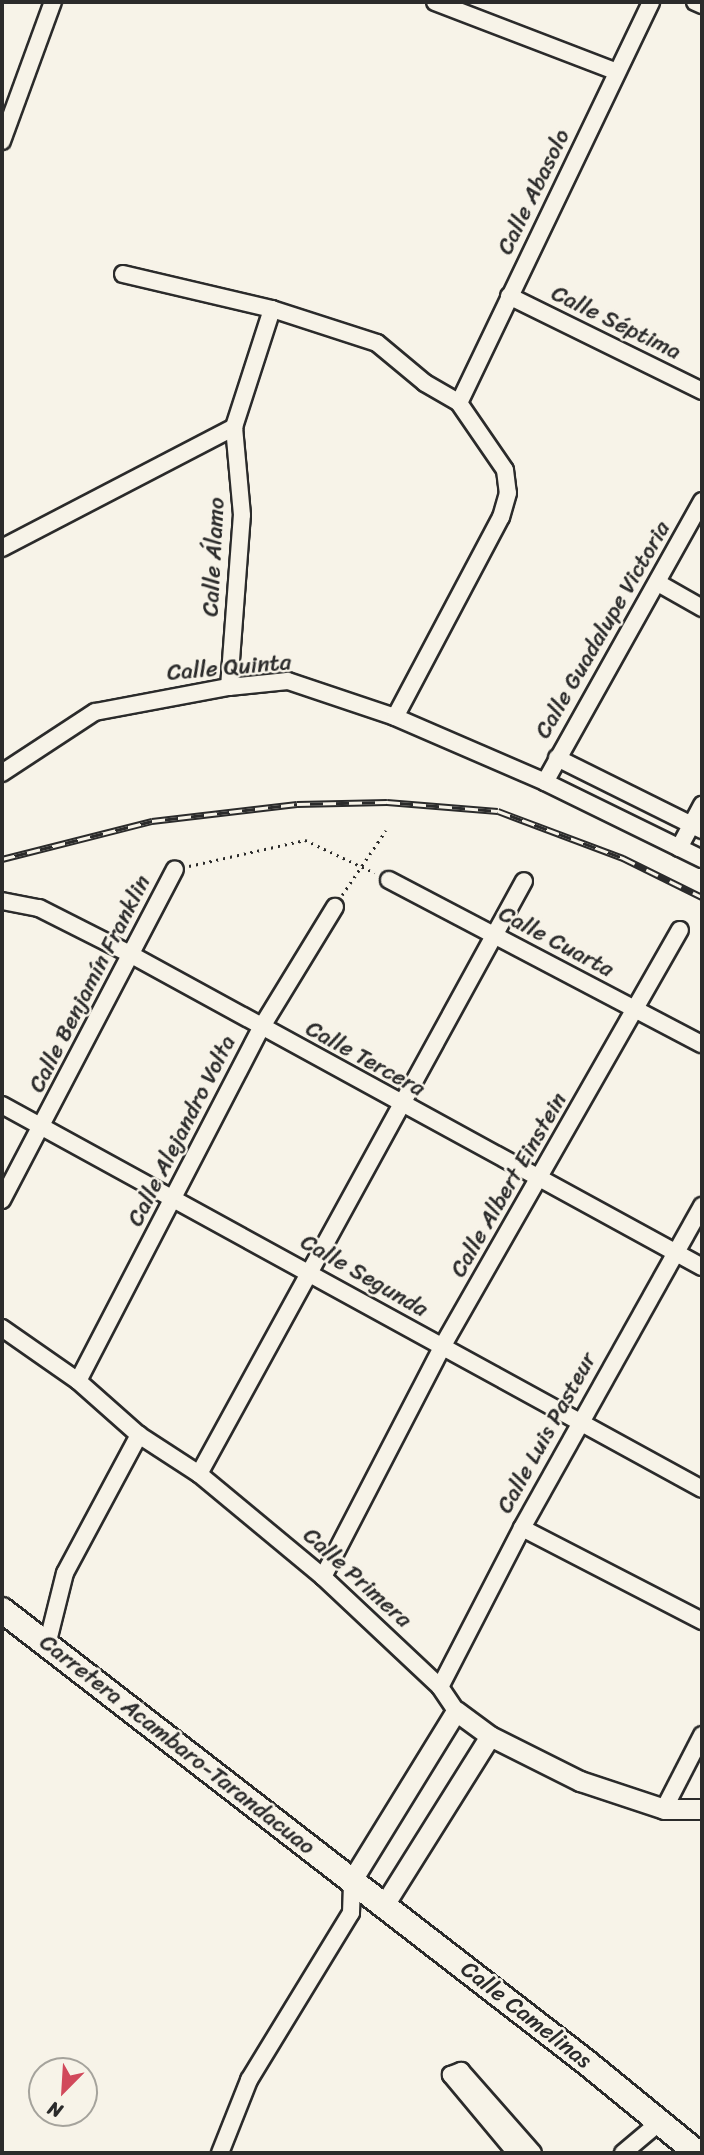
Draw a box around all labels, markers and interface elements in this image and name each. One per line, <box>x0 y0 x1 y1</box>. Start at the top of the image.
street label: Calle Abasolo <box>492 125 576 259</box>
street label: Calle Séptima <box>547 280 685 366</box>
street label: Calle Álamo <box>197 497 231 617</box>
street label: Calle Guadalupe Victoria <box>529 516 677 744</box>
street label: Calle Quinta <box>166 649 292 687</box>
street label: Calle Benjamín Franklin <box>23 871 157 1097</box>
street label: Calle Cuarta <box>494 900 618 984</box>
street label: Calle Tercera <box>300 1015 430 1103</box>
street label: Calle Alejandro Volta <box>122 1030 242 1232</box>
street label: Calle Albert Einstein <box>445 1087 573 1283</box>
street label: Calle Segunda <box>295 1228 433 1324</box>
street label: Calle Luis Pasteur <box>491 1347 603 1519</box>
street label: Calle Primera <box>297 1522 417 1634</box>
street label: Carretera Acambaro-Tarandacuao <box>34 1629 320 1861</box>
street label: Calle Camelinas <box>455 1955 597 2075</box>
north arrow <box>28 2057 98 2127</box>
text: N <box>42 2092 68 2128</box>

